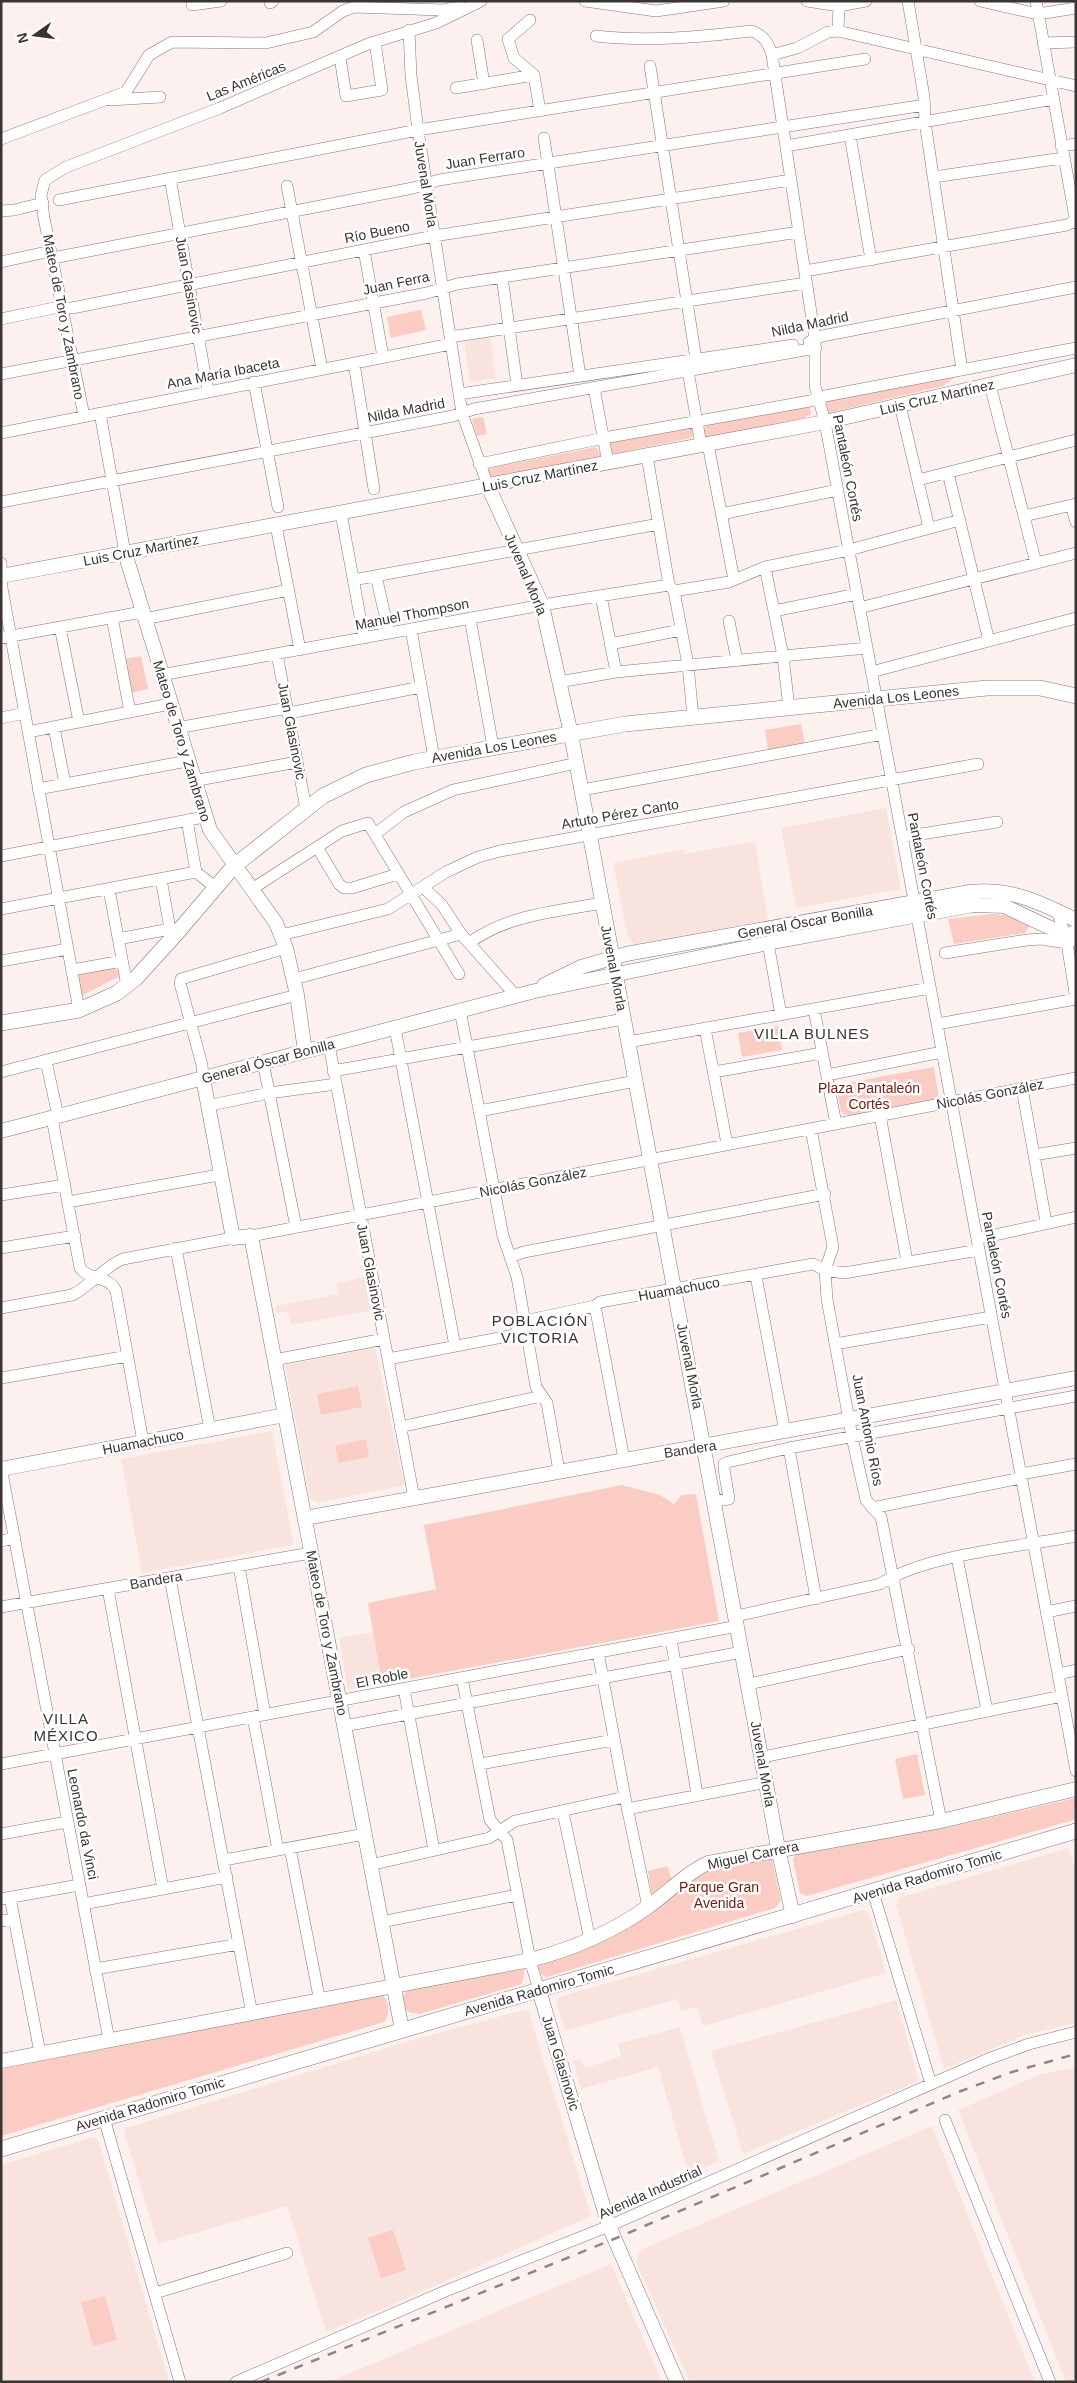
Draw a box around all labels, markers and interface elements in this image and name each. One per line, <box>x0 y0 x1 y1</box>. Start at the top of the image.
north arrow <box>10 10 60 60</box>
text: N <box>13 31 31 45</box>
street label: Las Américas <box>204 58 288 104</box>
street label: Juvenal Morla <box>411 140 441 228</box>
street label: Juan Ferraro <box>444 144 526 172</box>
street label: Río Bueno <box>343 218 411 246</box>
street label: Mateo de Toro y Zambrano <box>40 233 88 401</box>
street label: Juan Glasinovic <box>173 235 205 335</box>
street label: Juan Ferra <box>361 268 431 298</box>
street label: Nilda Madrid <box>770 308 850 340</box>
street label: Ana María Ibaceta <box>165 354 281 392</box>
street label: Luis Cruz Martínez <box>878 376 996 418</box>
street label: Nilda Madrid <box>366 395 446 425</box>
street label: Pantaleón Cortés <box>830 413 866 523</box>
street label: Luis Cruz Martínez <box>481 457 599 495</box>
street label: Luis Cruz Martínez <box>82 531 200 569</box>
street label: Juvenal Morla <box>502 531 550 617</box>
street label: Manuel Thompson <box>354 595 470 633</box>
street label: Mateo de Toro y Zambrano <box>150 658 214 824</box>
street label: Juan Glasinovic <box>275 681 309 781</box>
street label: Avenida Los Leones <box>832 682 960 712</box>
street label: Avenida Los Leones <box>430 728 558 766</box>
street label: Artuto Pérez Canto <box>560 796 680 832</box>
street label: Pantaleón Cortés <box>905 811 941 921</box>
street label: General Óscar Bonilla <box>736 902 874 942</box>
street label: Juvenal Morla <box>598 924 630 1013</box>
district label: VILLA BULNES <box>754 1025 870 1042</box>
street label: General Óscar Bonilla <box>200 1035 336 1086</box>
street label: Nicolás González <box>935 1076 1045 1112</box>
park label: Plaza Pantaleón Cortés <box>818 1080 920 1112</box>
street label: Nicolás González <box>478 1164 588 1200</box>
street label: Pantaleón Cortés <box>979 1210 1015 1320</box>
street label: Juan Glasinovic <box>354 1222 388 1322</box>
street label: Huamachuco <box>637 1274 721 1304</box>
district label: POBLACIÓN VICTORIA <box>492 1312 588 1346</box>
street label: Juvenal Morla <box>674 1322 706 1411</box>
street label: Juan Antonio Ríos <box>849 1373 887 1487</box>
street label: Huamachuco <box>101 1426 185 1458</box>
street label: Bandera <box>663 1437 718 1461</box>
street label: Mateo de Toro y Zambrano <box>303 1549 351 1717</box>
street label: Bandera <box>129 1567 184 1592</box>
street label: El Roble <box>354 1665 410 1691</box>
district label: VILLA MÉXICO <box>33 1710 99 1744</box>
street label: Juvenal Morla <box>748 1720 778 1809</box>
street label: Leonardo da Vinci <box>64 1767 102 1881</box>
street label: Miguel Carrera <box>706 1838 800 1872</box>
street label: Avenida Radomiro Tomic <box>850 1846 1004 1906</box>
park label: Parque Gran Avenida <box>679 1879 759 1911</box>
street label: Avenida Radomiro Tomic <box>462 1961 616 2019</box>
street label: Juan Glasinovic <box>539 2013 583 2113</box>
street label: Avenida Radomiro Tomic <box>73 2074 227 2134</box>
street label: Avenida Industrial <box>596 2162 704 2222</box>

